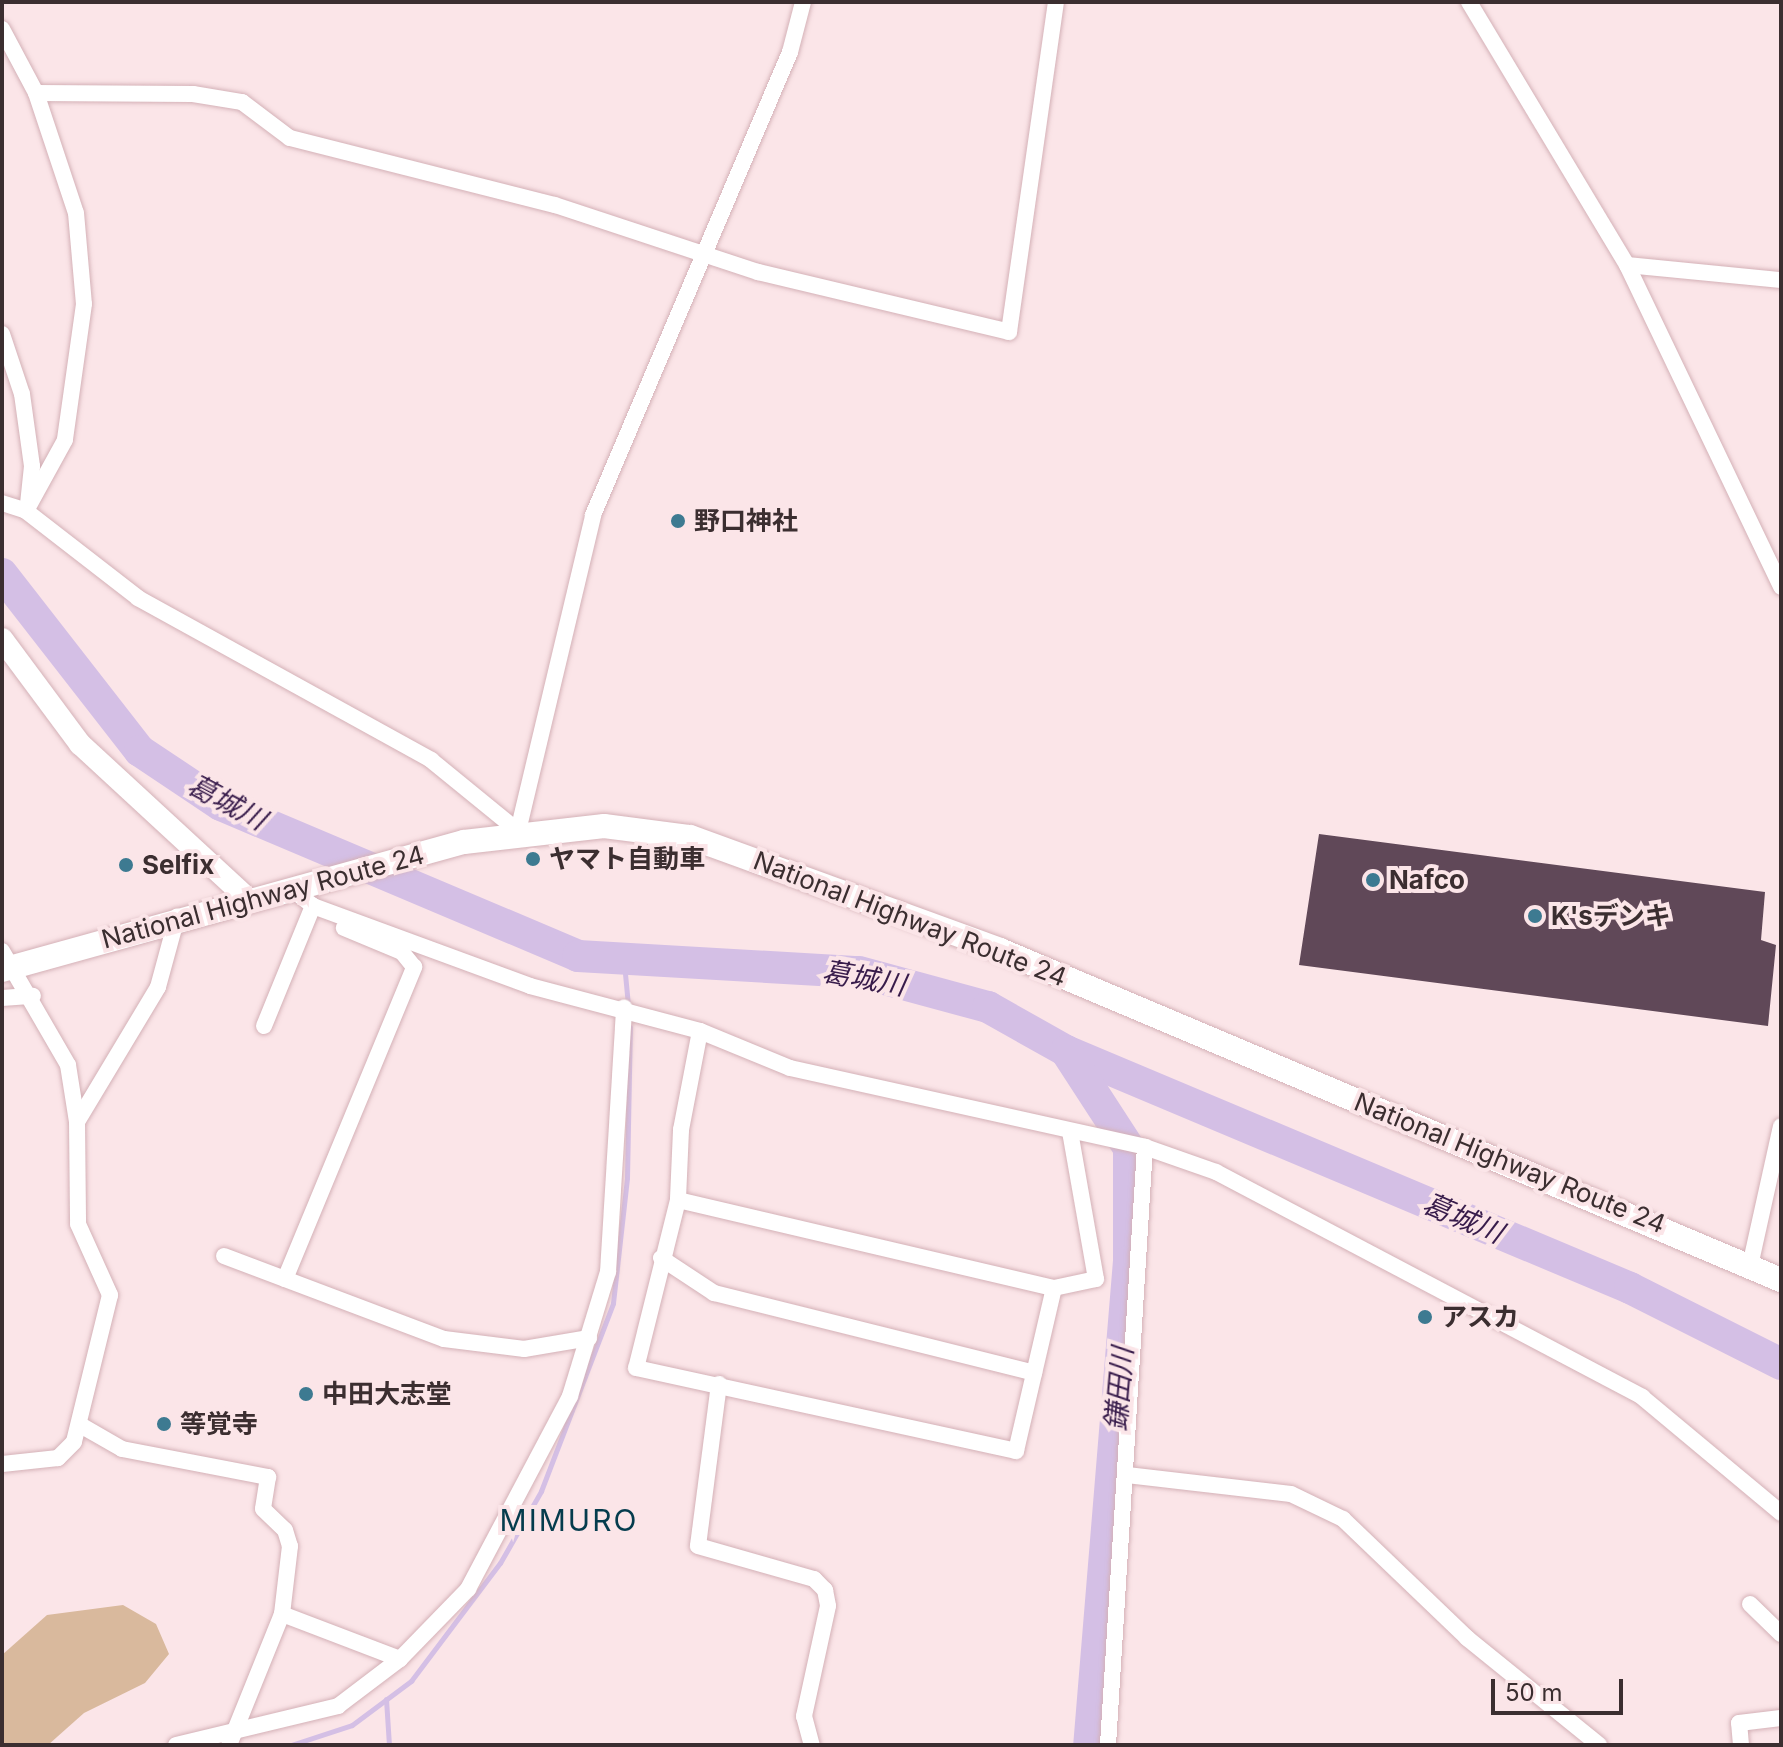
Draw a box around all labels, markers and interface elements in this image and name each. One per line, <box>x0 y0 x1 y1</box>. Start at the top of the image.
place label: 野口神社 <box>694 505 798 537</box>
marker: 野口神社 <box>669 512 687 530</box>
water label: 葛城川 <box>182 767 272 837</box>
street label: National Highway Route 24 <box>98 839 428 955</box>
place label: ヤマト自動車 <box>549 843 705 875</box>
street label: National Highway Route 24 <box>749 845 1071 993</box>
place label: Selfix <box>142 849 214 881</box>
marker: ヤマト自動車 <box>524 850 542 868</box>
marker: Selfix <box>117 856 135 874</box>
place label: Nafco <box>1389 864 1465 896</box>
marker: Nafco <box>1364 871 1382 889</box>
place label: K'sデンキ <box>1551 900 1671 932</box>
marker: K'sデンキ <box>1526 907 1544 925</box>
water label: 葛城川 <box>820 954 908 1002</box>
street label: National Highway Route 24 <box>1350 1086 1670 1240</box>
water label: 葛城川 <box>1418 1186 1508 1250</box>
place label: アスカ <box>1441 1301 1519 1333</box>
marker: アスカ <box>1416 1308 1434 1326</box>
water label: 鎌田川 <box>1099 1346 1139 1432</box>
place label: 中田大志堂 <box>322 1378 452 1410</box>
marker: 中田大志堂 <box>297 1385 315 1403</box>
place label: 等覚寺 <box>180 1408 258 1440</box>
marker: 等覚寺 <box>155 1415 173 1433</box>
district label: MIMURO <box>500 1502 638 1538</box>
scale bar <box>1495 1663 1627 1713</box>
text: 50 m <box>1505 1678 1563 1707</box>

